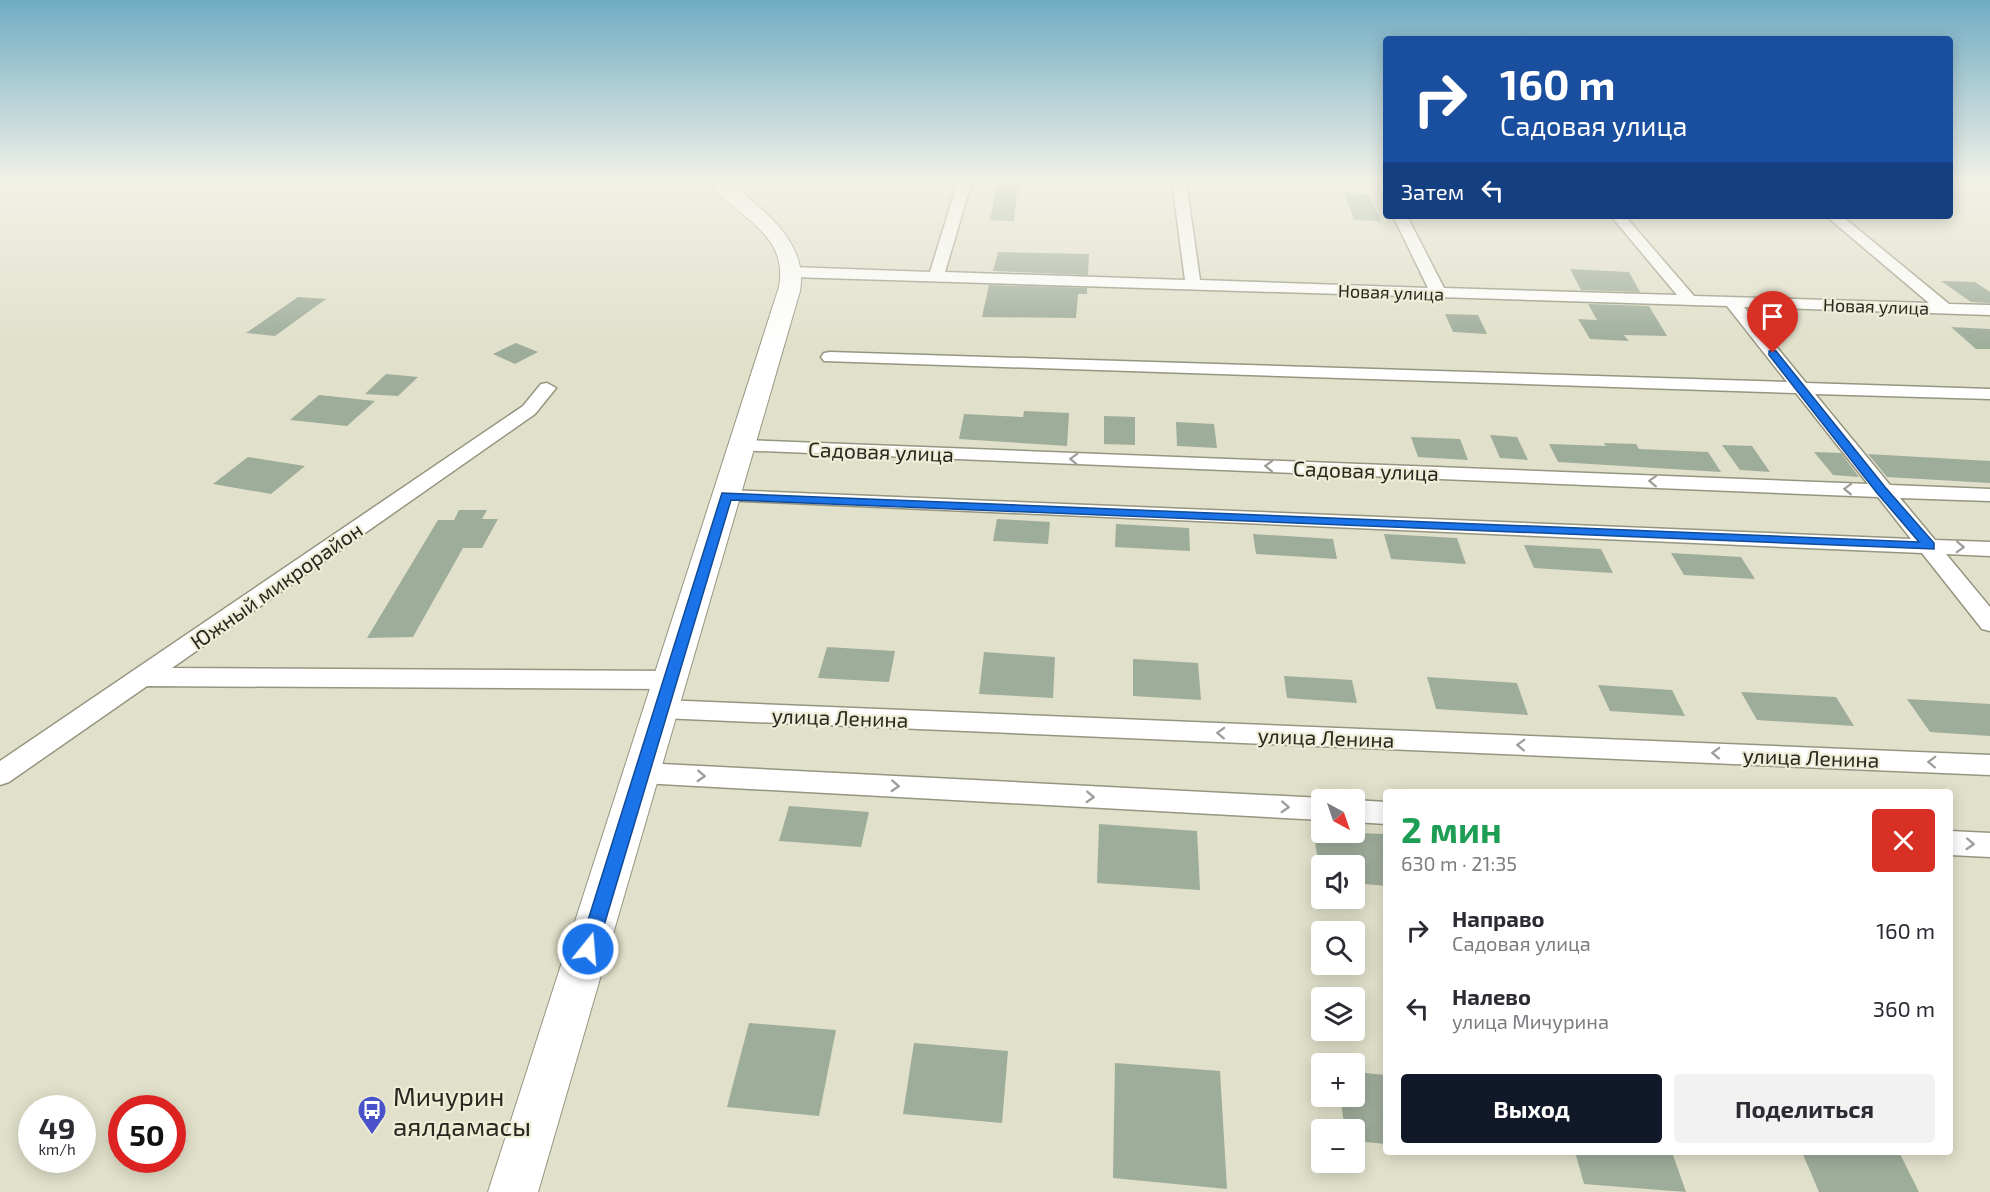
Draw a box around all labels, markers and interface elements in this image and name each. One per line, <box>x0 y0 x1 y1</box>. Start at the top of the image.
text: 160 m <box>1500 58 1616 108</box>
icon: right <box>1401 60 1479 138</box>
text: Садовая улица <box>1500 109 1687 141</box>
icon: left <box>1476 174 1509 207</box>
text: Затем <box>1401 178 1464 204</box>
street label: Новая улица <box>1338 279 1444 305</box>
pin <box>1747 291 1798 353</box>
street label: Новая улица <box>1823 293 1929 319</box>
icon: arrive <box>1756 300 1789 333</box>
street label: Садовая улица <box>808 436 954 467</box>
one-way arrow <box>1070 452 1079 465</box>
street label: Садовая улица <box>1293 455 1439 486</box>
one-way arrow <box>1265 460 1274 473</box>
one-way arrow <box>1648 475 1657 488</box>
one-way arrow <box>1843 482 1852 495</box>
street label: Южный микрорайон <box>185 516 367 654</box>
one-way arrow <box>1955 541 1964 554</box>
street label: улица Ленина <box>771 702 909 733</box>
street label: улица Ленина <box>1257 722 1395 753</box>
one-way arrow <box>1217 726 1226 739</box>
one-way arrow <box>1516 739 1525 752</box>
street label: улица Ленина <box>1742 742 1880 773</box>
one-way arrow <box>1711 747 1720 760</box>
one-way arrow <box>1927 756 1936 769</box>
one-way arrow <box>696 769 705 782</box>
one-way arrow <box>891 780 900 793</box>
north arrow <box>1311 789 1365 843</box>
map controls <box>1311 789 1365 1173</box>
one-way arrow <box>1086 790 1095 803</box>
one-way arrow <box>1280 801 1289 814</box>
text: 2 мин <box>1401 807 1502 850</box>
button: close <box>1872 809 1935 872</box>
one-way arrow <box>1966 838 1975 851</box>
text: 630 m · 21:35 <box>1401 851 1517 875</box>
button: sound <box>1311 855 1365 909</box>
text: Направо <box>1452 905 1545 931</box>
icon: right <box>1401 914 1434 947</box>
position arrow <box>556 917 620 981</box>
text: 160 m <box>1876 917 1935 943</box>
button: search <box>1311 921 1365 975</box>
text: Садовая улица <box>1452 931 1591 955</box>
text: Налево <box>1452 983 1531 1009</box>
button: layers <box>1311 987 1365 1041</box>
icon: left <box>1401 992 1434 1025</box>
text: 360 m <box>1873 995 1935 1021</box>
text: улица Мичурина <box>1452 1009 1609 1033</box>
button: + <box>1311 1053 1365 1107</box>
button: Выход <box>1401 1074 1662 1143</box>
button: Поделиться <box>1674 1074 1935 1143</box>
place label: Мичурин аялдамасы <box>393 1080 531 1141</box>
bus stop icon: Мичурин аялдамасы <box>356 1094 388 1136</box>
speed limit sign: 50 <box>108 1095 186 1173</box>
text: 49 <box>39 1109 75 1145</box>
button: − <box>1311 1119 1365 1173</box>
text: km/h <box>38 1140 76 1158</box>

